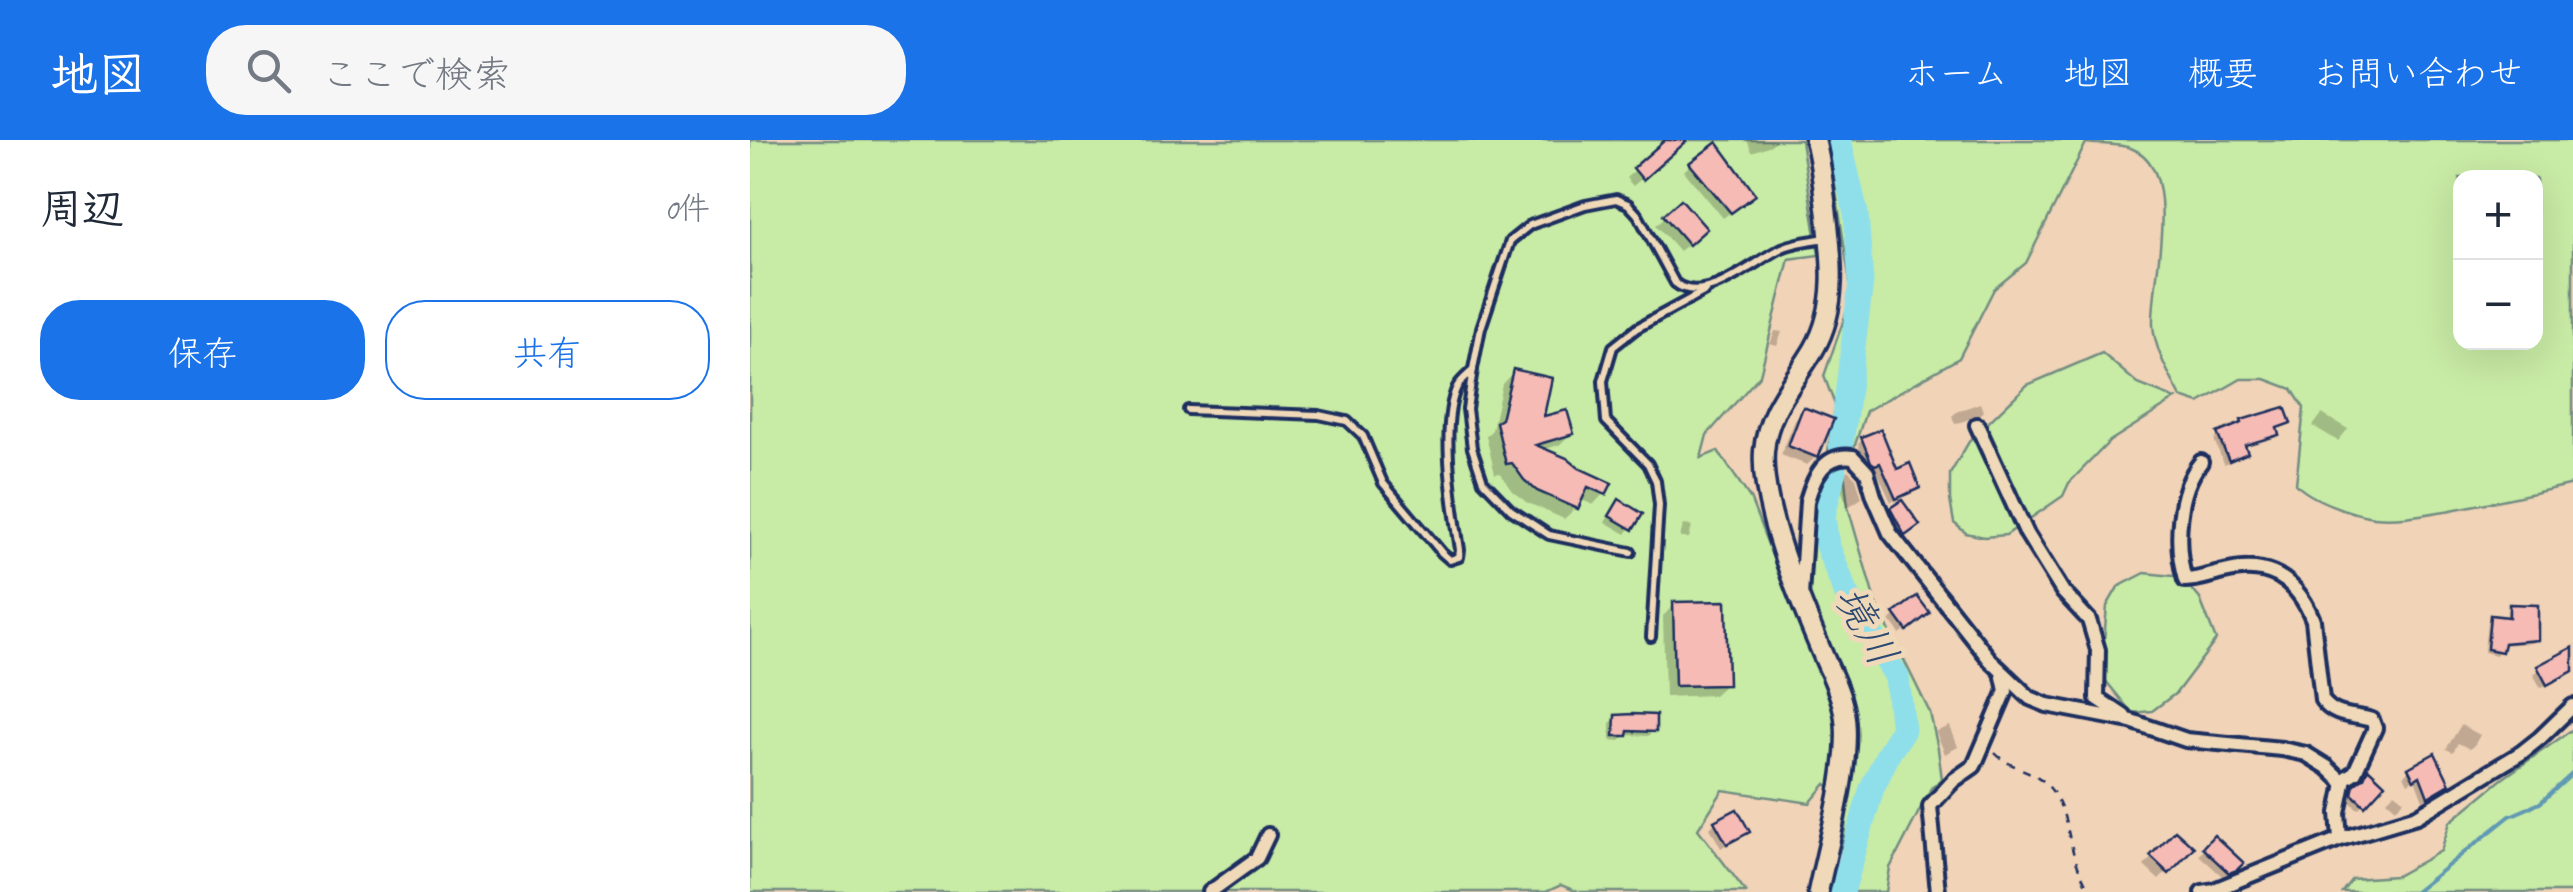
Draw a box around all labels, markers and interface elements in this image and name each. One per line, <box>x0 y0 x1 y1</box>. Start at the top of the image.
search box <box>206 25 906 115</box>
icon: search <box>241 43 296 98</box>
text: 地図 <box>50 45 146 105</box>
text: ここで検索 <box>321 51 511 98</box>
text: ホーム <box>1904 51 2008 96</box>
text: 地図 <box>2063 51 2133 96</box>
text: 概要 <box>2188 51 2258 96</box>
text: お問い合わせ <box>2313 51 2523 96</box>
map controls <box>2453 170 2543 350</box>
button: + <box>2453 170 2543 260</box>
text: 周辺 <box>40 183 124 236</box>
text: 0件 <box>664 188 710 229</box>
button: − <box>2453 260 2543 350</box>
button: 保存 <box>40 300 365 400</box>
button: 共有 <box>385 300 710 400</box>
water label: 境川 <box>1822 576 1909 675</box>

